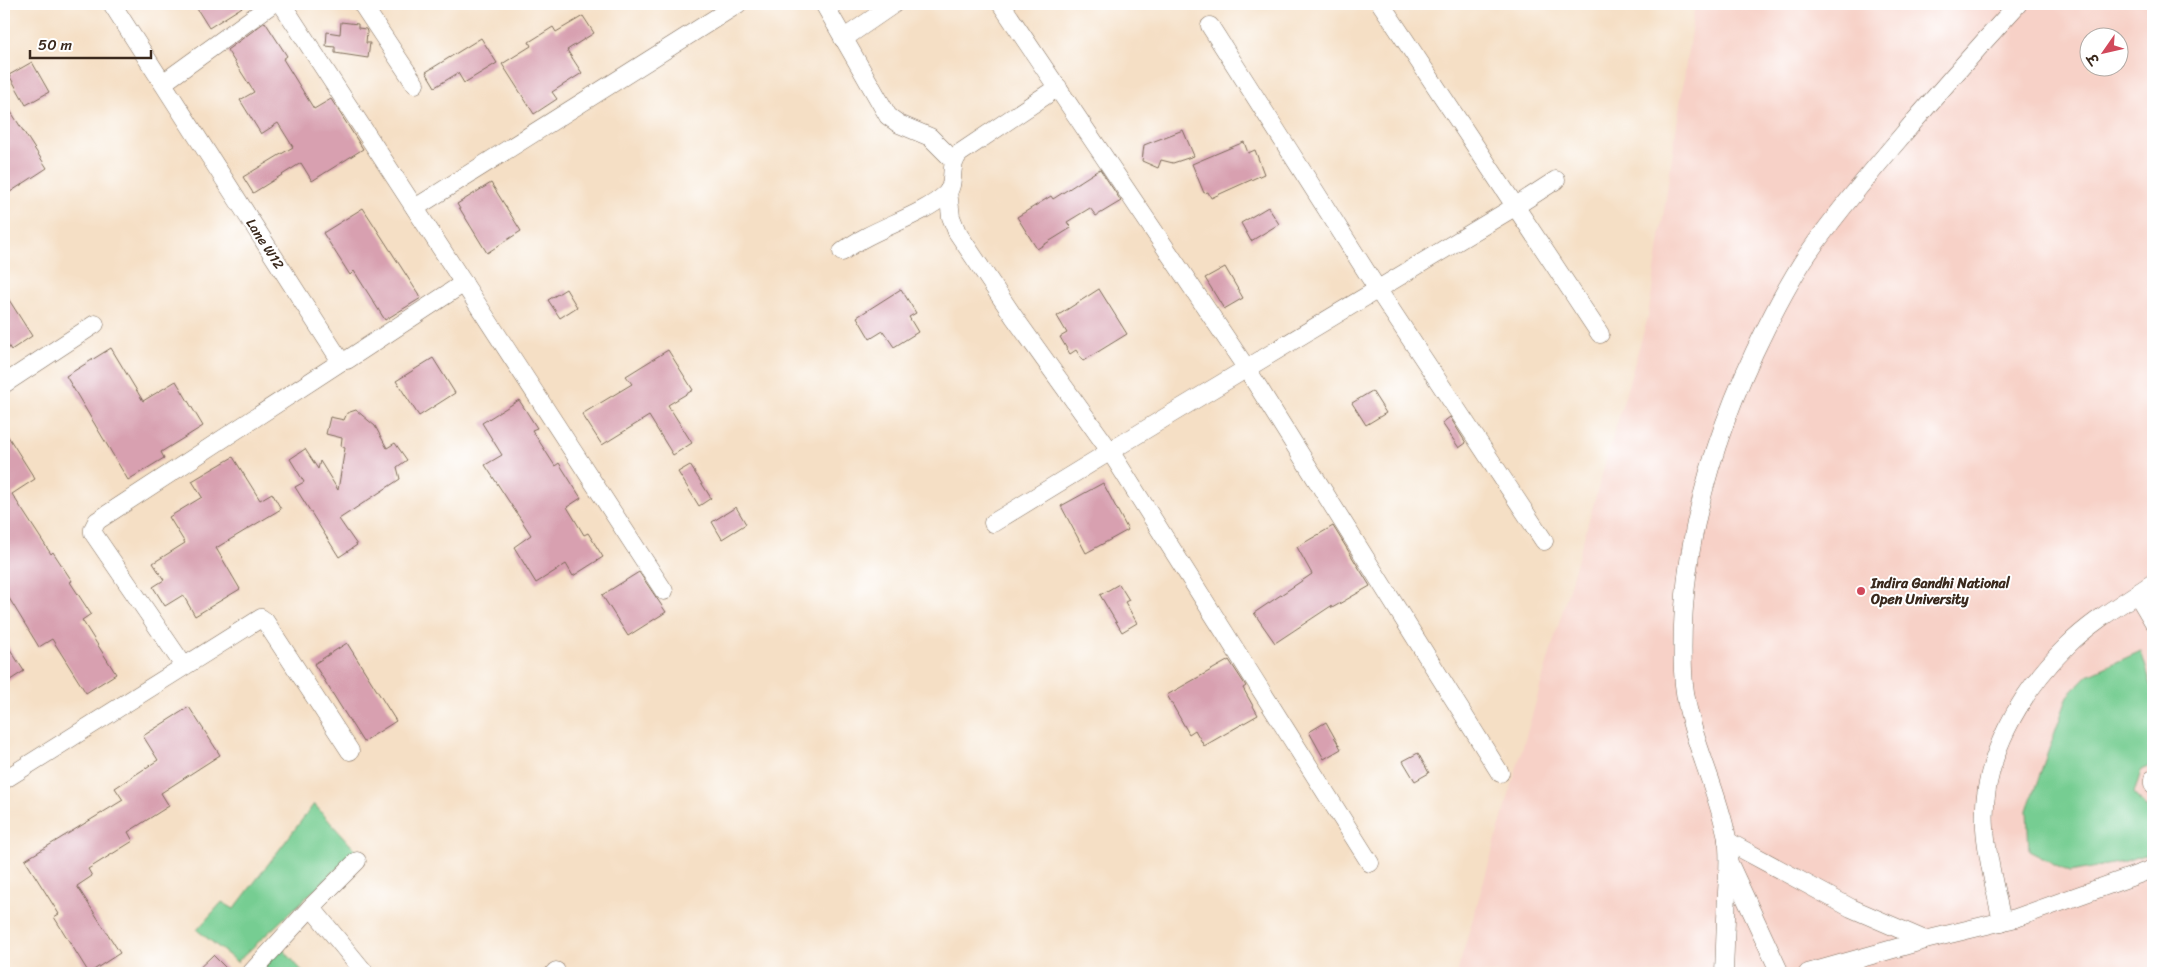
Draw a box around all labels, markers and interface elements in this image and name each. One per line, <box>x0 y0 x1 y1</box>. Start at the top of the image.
scale bar <box>30 28 151 60</box>
north arrow <box>2080 28 2130 78</box>
text: 50 m <box>38 32 73 58</box>
text: उ <box>2080 47 2108 72</box>
street label: Lane W12 <box>239 213 291 275</box>
place label: Indira Gandhi National Open University <box>1870 571 2011 612</box>
marker: Indira Gandhi National Open University <box>1855 585 1867 597</box>

